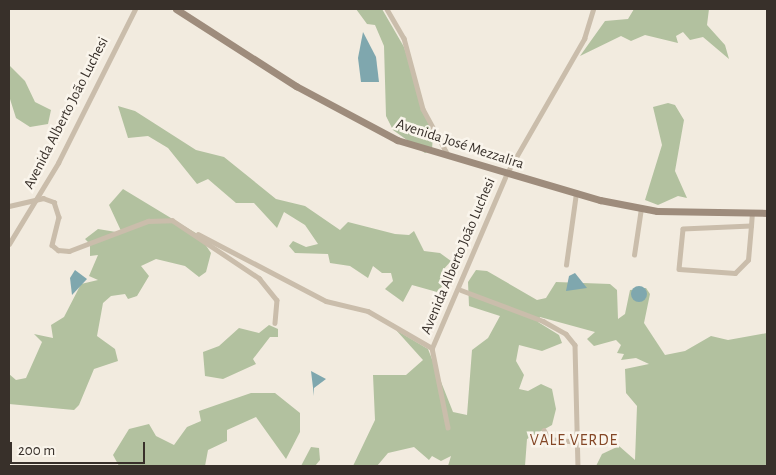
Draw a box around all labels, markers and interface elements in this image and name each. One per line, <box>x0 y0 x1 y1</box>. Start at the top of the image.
street label: Avenida Alberto João Luchesi <box>20 34 112 192</box>
street label: Avenida José Mezzalira <box>394 115 526 173</box>
street label: Avenida Alberto João Luchesi <box>417 175 499 337</box>
district label: VALE VERDE <box>528 430 620 450</box>
scale bar <box>12 432 148 464</box>
text: 200 m <box>18 443 55 458</box>

